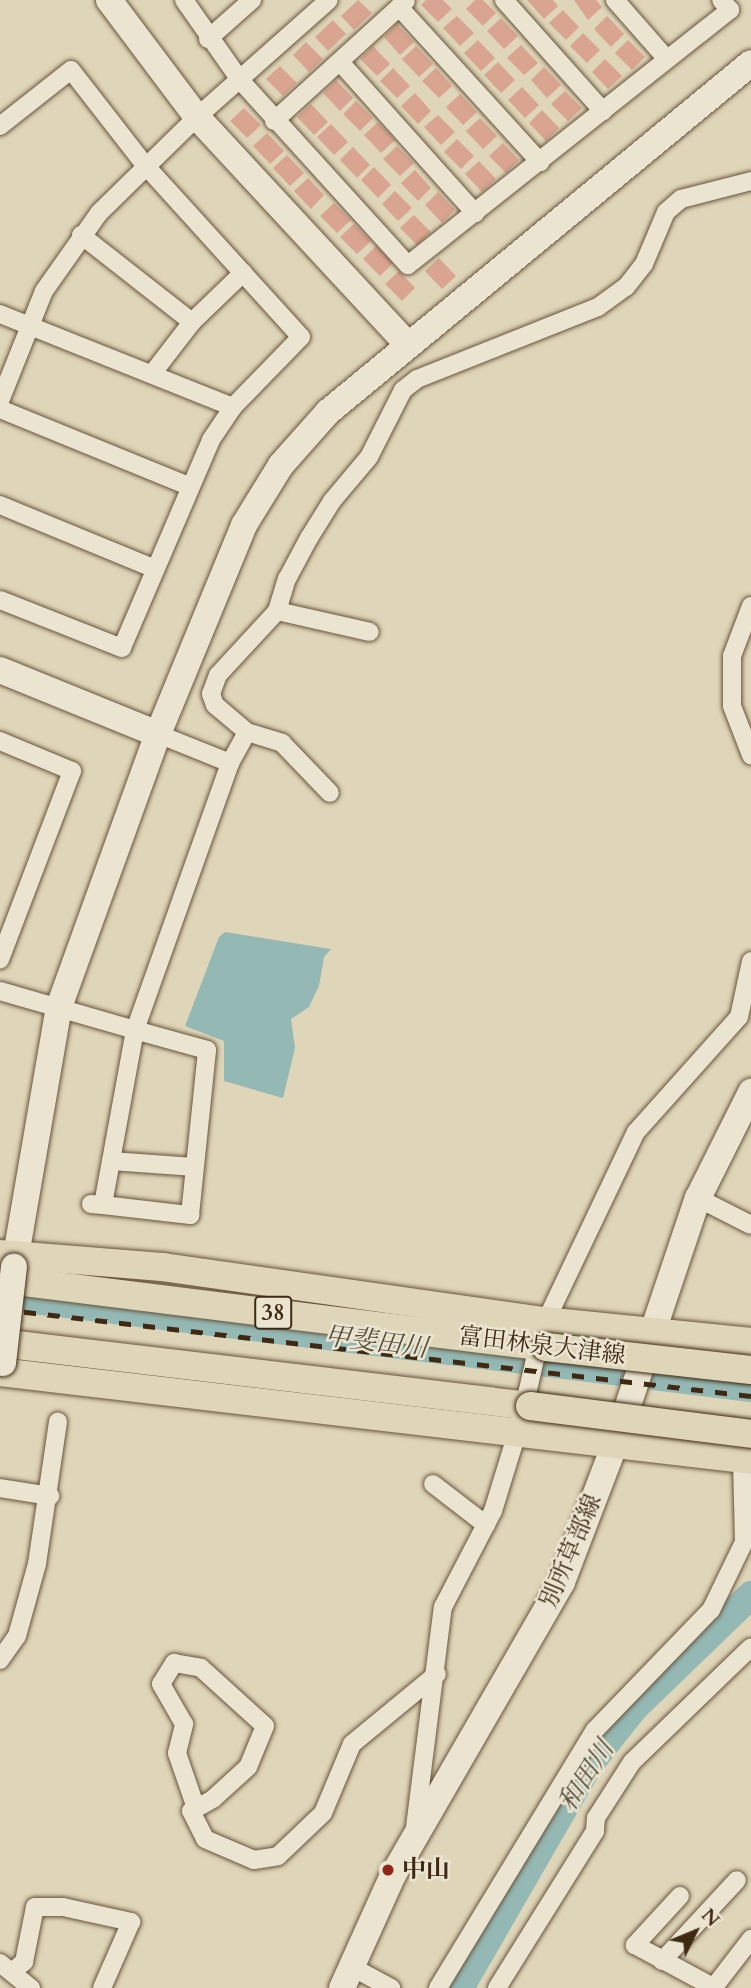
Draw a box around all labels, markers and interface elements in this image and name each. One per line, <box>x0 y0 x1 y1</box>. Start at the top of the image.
road number: 38 <box>254 1294 292 1332</box>
water label: 甲斐田川 <box>322 1320 430 1364</box>
street label: 富田林泉大津線 <box>457 1321 627 1371</box>
street label: 別所草部線 <box>534 1490 608 1612</box>
water label: 和田川 <box>552 1735 620 1817</box>
place label: 中山 <box>402 1856 450 1884</box>
marker: 中山 <box>380 1862 396 1878</box>
north arrow <box>660 1897 730 1967</box>
text: N <box>695 1903 725 1933</box>

